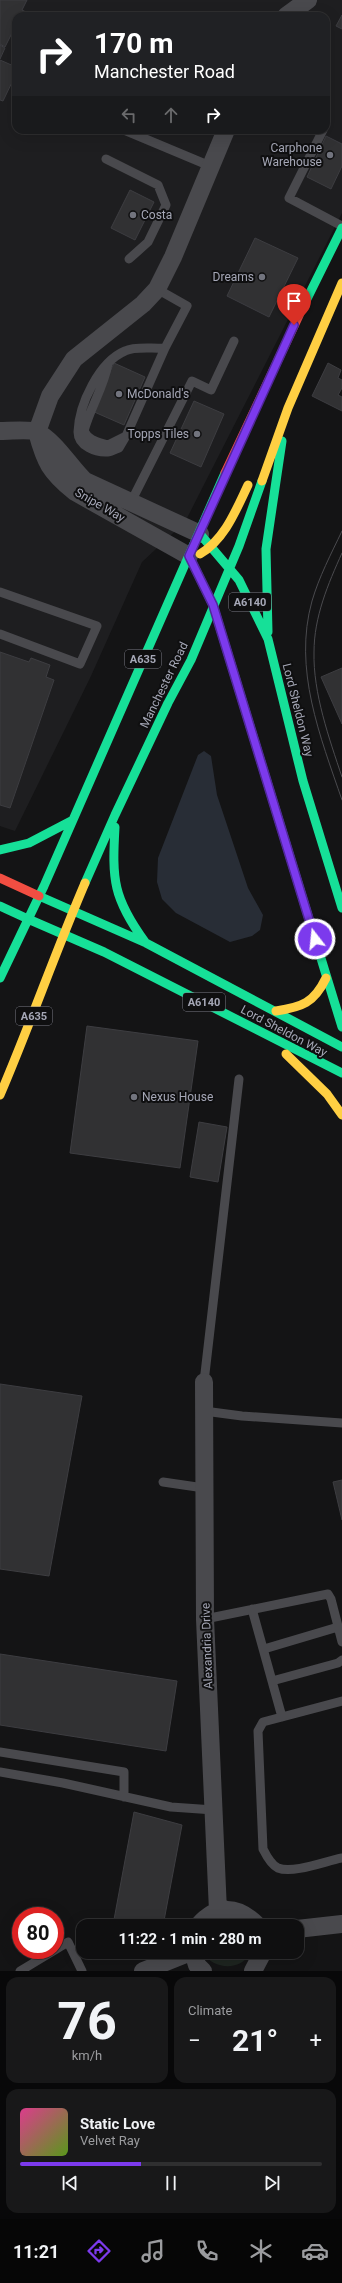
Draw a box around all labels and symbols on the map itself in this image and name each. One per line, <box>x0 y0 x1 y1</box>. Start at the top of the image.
place label: Carphone Warehouse <box>262 141 322 169</box>
marker: Carphone Warehouse <box>325 150 335 160</box>
place label: Costa <box>141 208 172 222</box>
marker: Costa <box>128 210 138 220</box>
place label: Dreams <box>213 270 254 284</box>
marker: Dreams <box>257 272 267 282</box>
pin <box>277 284 311 325</box>
place label: McDonald's <box>127 387 189 401</box>
marker: McDonald's <box>114 389 124 399</box>
place label: Topps Tiles <box>128 427 189 441</box>
marker: Topps Tiles <box>192 429 202 439</box>
street label: Snipe Way <box>73 485 128 525</box>
road number: A6140 <box>229 593 271 611</box>
street label: Manchester Road <box>137 640 191 730</box>
road number: A635 <box>125 650 161 668</box>
street label: Lord Sheldon Way <box>280 662 316 758</box>
position arrow <box>294 918 336 960</box>
road number: A6140 <box>183 993 225 1011</box>
street label: Lord Sheldon Way <box>238 1002 330 1060</box>
road number: A635 <box>16 1007 52 1025</box>
place label: Nexus House <box>142 1090 213 1104</box>
marker: Nexus House <box>129 1092 139 1102</box>
street label: Alexandria Drive <box>198 1603 216 1689</box>
speed limit sign: 80 <box>12 1907 64 1959</box>

